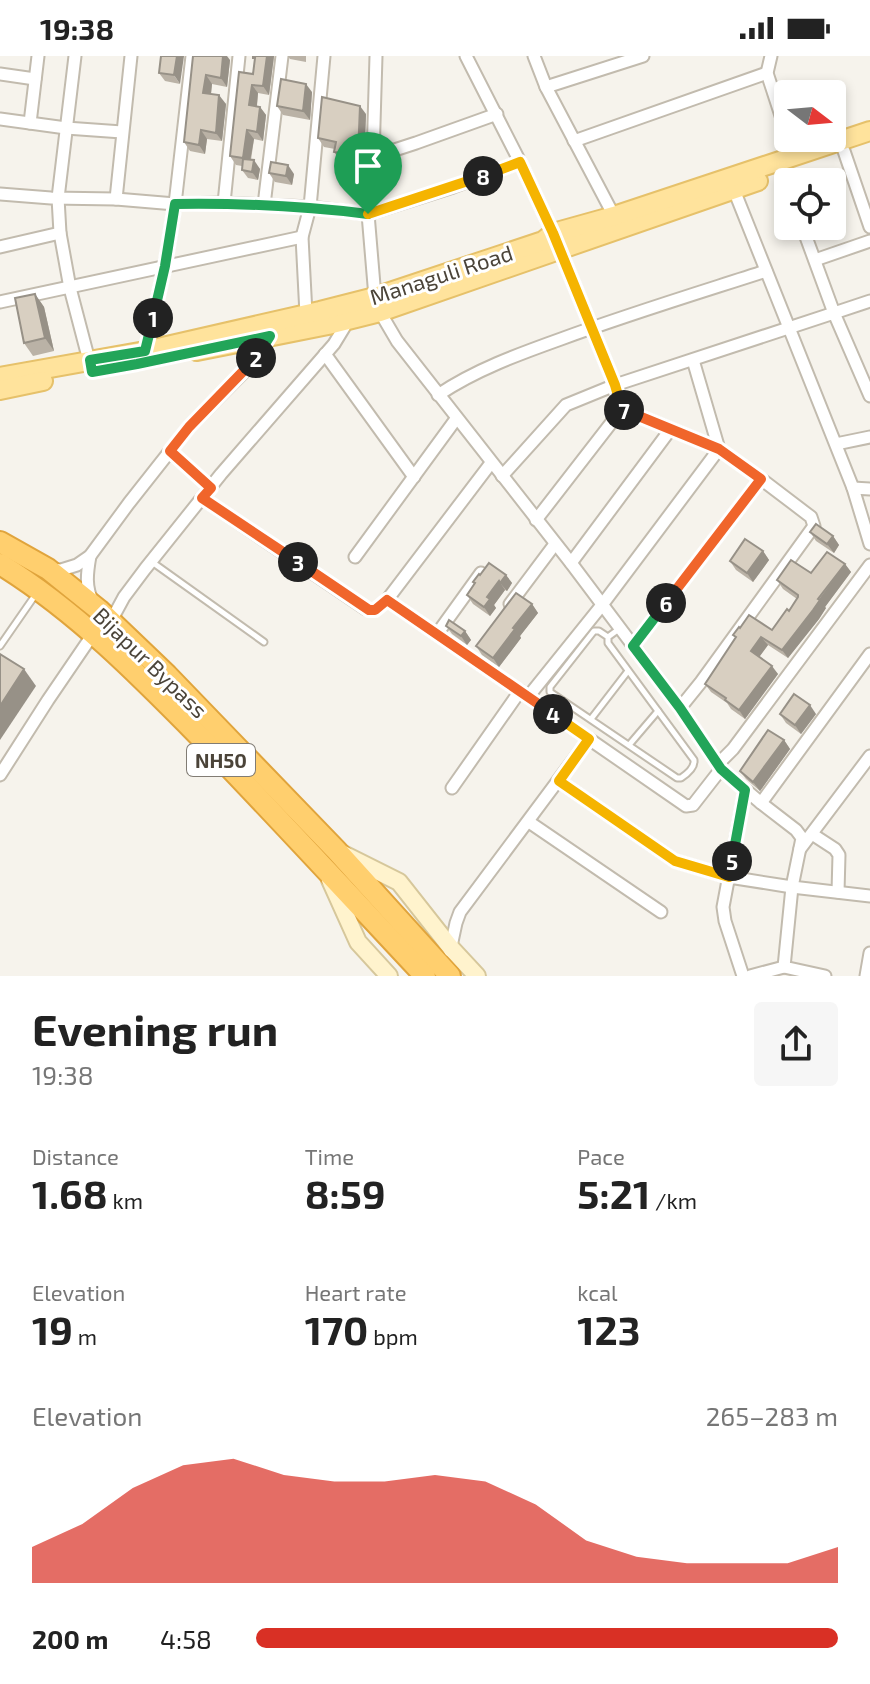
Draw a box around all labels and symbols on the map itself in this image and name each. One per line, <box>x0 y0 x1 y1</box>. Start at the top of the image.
north arrow <box>774 80 846 152</box>
pin <box>334 132 402 214</box>
pin: 8 <box>463 156 503 196</box>
street label: Managuli Road <box>366 239 516 309</box>
pin: 1 <box>133 298 173 338</box>
pin: 2 <box>236 338 276 378</box>
pin: 7 <box>604 390 644 430</box>
pin: 3 <box>278 542 318 582</box>
pin: 6 <box>646 583 686 623</box>
street label: Bijapur Bypass <box>88 601 213 723</box>
pin: 4 <box>533 694 573 734</box>
road number: NH50 <box>187 744 255 776</box>
pin: 5 <box>712 841 752 881</box>

